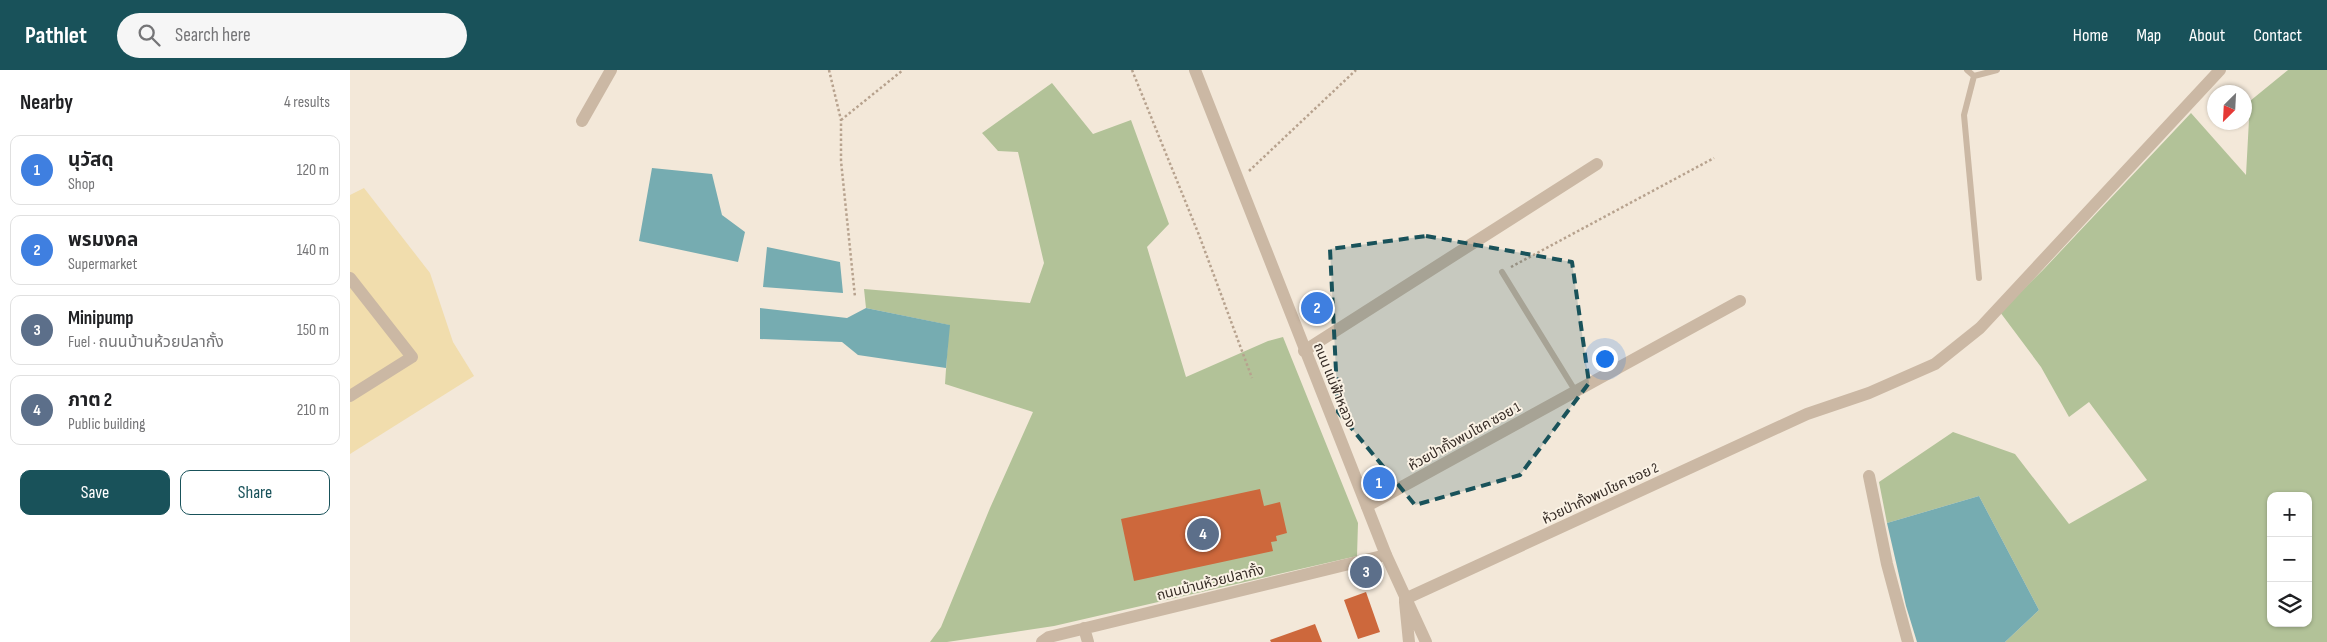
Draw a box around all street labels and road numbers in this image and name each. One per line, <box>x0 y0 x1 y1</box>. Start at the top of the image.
street label: ถนน แม่ฟ้าหลวง <box>1310 340 1359 430</box>
street label: ห้วยป่ากั้งพบโชค ซอย 1 <box>1405 397 1523 474</box>
street label: ห้วยป่ากั้งพบโชค ซอย 2 <box>1539 458 1661 528</box>
street label: ถนนบ้านห้วยปลากั้ง <box>1154 560 1265 604</box>

